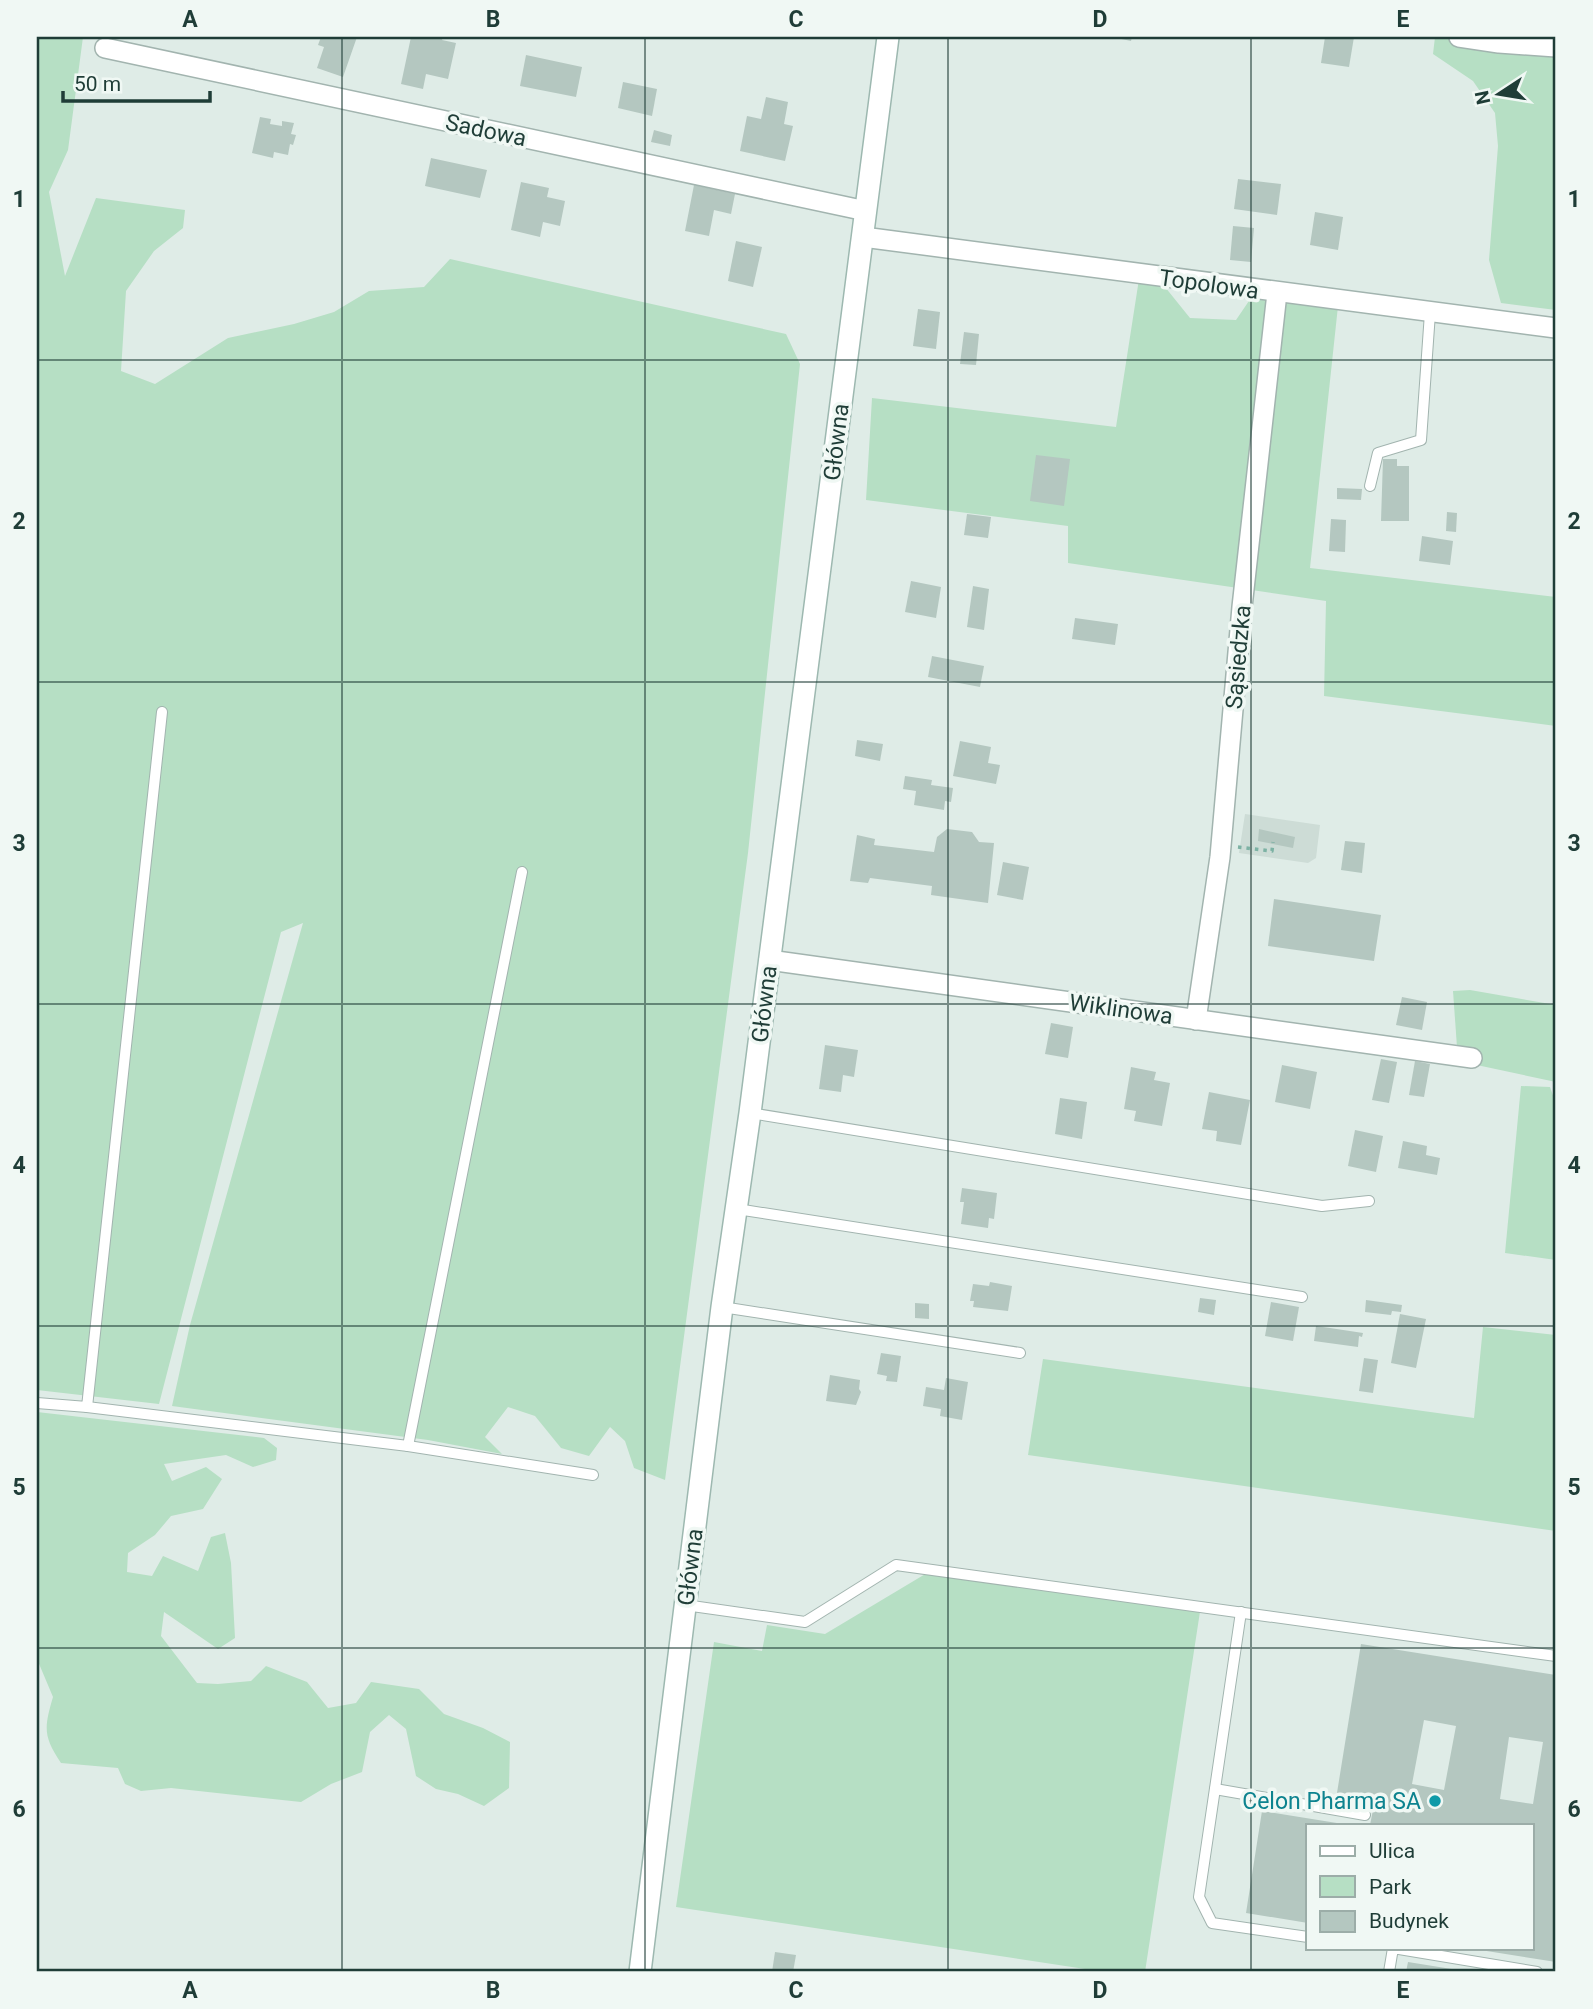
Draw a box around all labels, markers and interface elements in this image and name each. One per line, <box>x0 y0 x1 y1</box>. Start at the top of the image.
text: A <box>182 6 198 33</box>
text: B <box>486 6 500 33</box>
text: C <box>788 6 804 33</box>
text: D <box>1093 6 1107 33</box>
text: E <box>1397 6 1410 33</box>
scale bar <box>63 60 210 104</box>
north arrow <box>1464 60 1534 130</box>
text: 50 m <box>74 72 121 96</box>
text: N <box>1470 88 1496 106</box>
street label: Sadowa <box>443 109 529 152</box>
text: 1 <box>12 186 26 213</box>
text: 1 <box>1567 186 1581 213</box>
street label: Topolowa <box>1157 264 1260 305</box>
street label: Główna <box>818 402 855 482</box>
text: 2 <box>12 508 26 535</box>
text: 2 <box>1567 508 1581 535</box>
street label: Sąsiedzka <box>1221 604 1256 710</box>
text: 3 <box>12 830 26 857</box>
text: 3 <box>1567 830 1581 857</box>
street label: Główna <box>746 964 783 1044</box>
street label: Wiklinowa <box>1067 989 1175 1030</box>
text: 4 <box>12 1152 26 1179</box>
text: 4 <box>1567 1152 1581 1179</box>
text: 5 <box>12 1474 26 1501</box>
text: 5 <box>1567 1474 1581 1501</box>
street label: Główna <box>672 1527 709 1607</box>
place label: Celon Pharma SA <box>1242 1788 1421 1815</box>
marker: Celon Pharma SA <box>1427 1793 1443 1809</box>
text: 6 <box>12 1796 26 1823</box>
text: 6 <box>1567 1796 1581 1823</box>
legend <box>1306 1824 1534 1950</box>
text: Ulica <box>1369 1839 1415 1863</box>
text: Park <box>1369 1875 1412 1899</box>
text: Budynek <box>1369 1909 1449 1933</box>
text: A <box>182 1977 198 2004</box>
text: B <box>486 1977 500 2004</box>
text: C <box>788 1977 804 2004</box>
text: D <box>1093 1977 1107 2004</box>
text: E <box>1397 1977 1410 2004</box>

